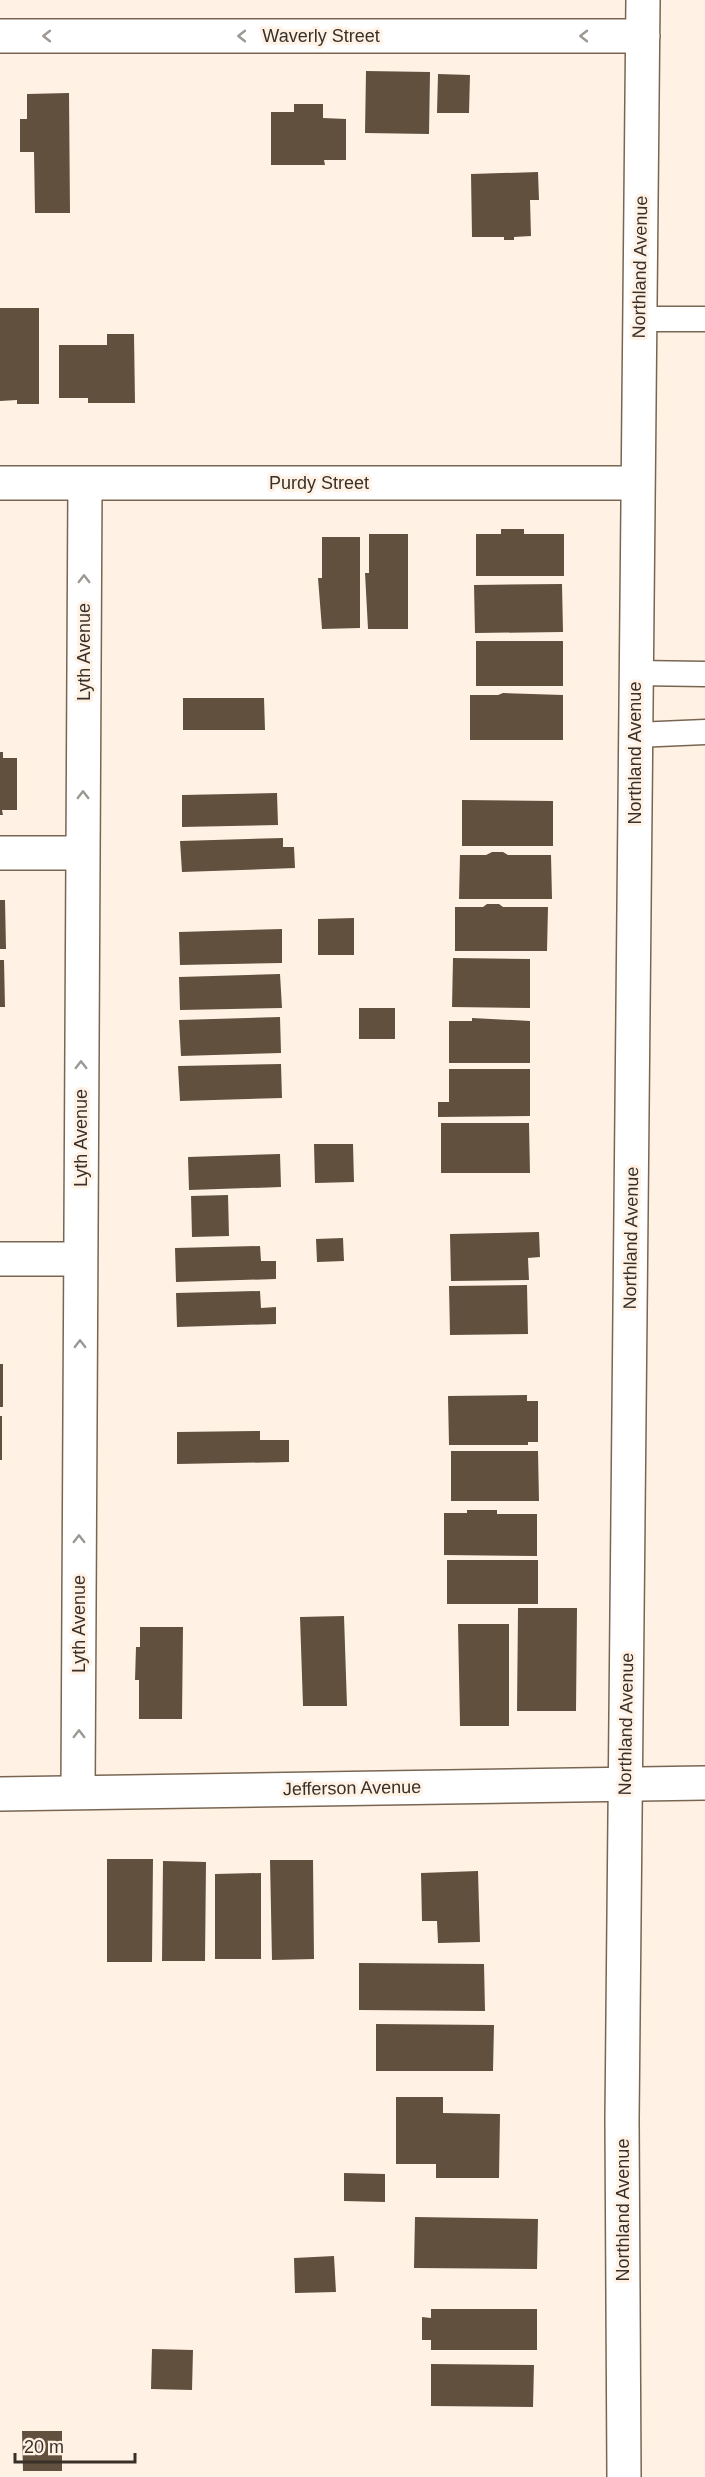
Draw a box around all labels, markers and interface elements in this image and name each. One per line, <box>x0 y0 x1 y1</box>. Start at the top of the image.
street label: Waverly Street <box>262 26 380 46</box>
one-way arrow <box>43 30 52 42</box>
one-way arrow <box>238 30 247 42</box>
one-way arrow <box>580 30 589 42</box>
street label: Northland Avenue <box>629 195 651 339</box>
street label: Purdy Street <box>269 473 369 493</box>
one-way arrow <box>78 574 91 583</box>
street label: Lyth Avenue <box>74 603 94 701</box>
street label: Northland Avenue <box>625 682 645 824</box>
one-way arrow <box>77 790 89 799</box>
one-way arrow <box>75 1060 87 1069</box>
street label: Lyth Avenue <box>71 1089 91 1187</box>
street label: Northland Avenue <box>620 1166 642 1310</box>
one-way arrow <box>74 1339 86 1348</box>
one-way arrow <box>73 1534 85 1543</box>
street label: Lyth Avenue <box>69 1575 89 1673</box>
street label: Northland Avenue <box>615 1652 637 1796</box>
one-way arrow <box>73 1729 85 1738</box>
street label: Jefferson Avenue <box>283 1777 421 1799</box>
street label: Northland Avenue <box>613 2139 633 2281</box>
scale bar <box>15 2426 135 2464</box>
text: 20 m <box>24 2437 64 2457</box>

